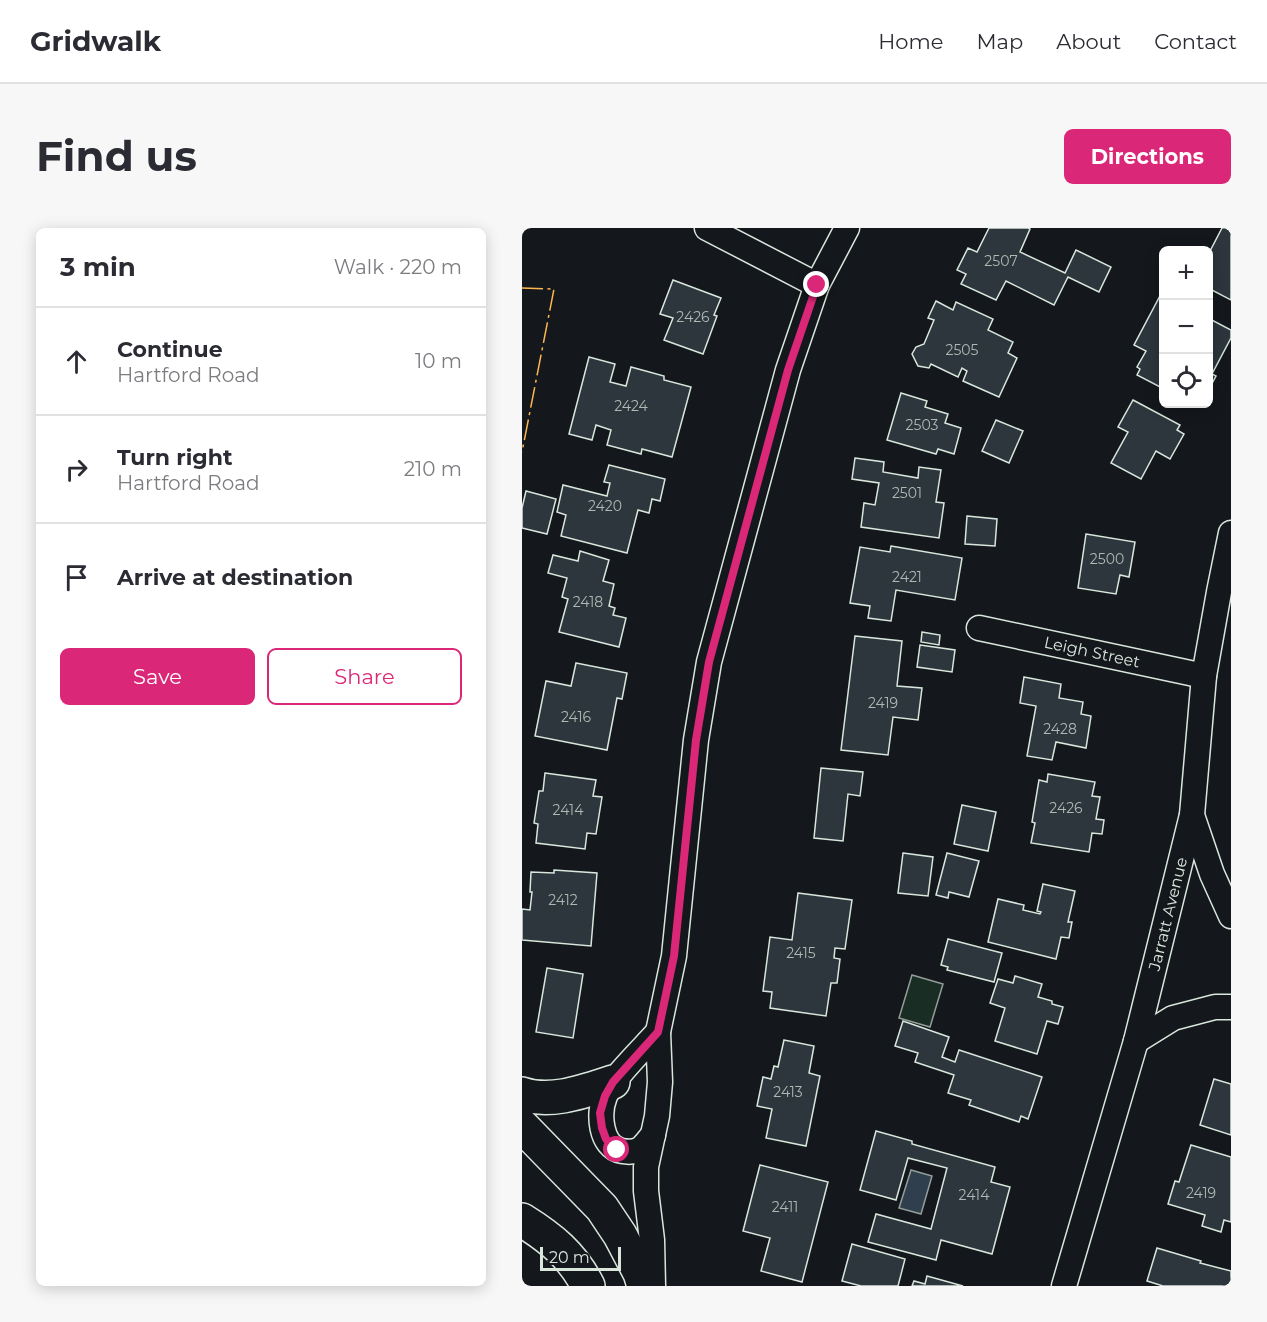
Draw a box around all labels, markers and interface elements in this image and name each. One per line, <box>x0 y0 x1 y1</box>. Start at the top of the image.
text: Gridwalk <box>30 24 161 58</box>
text: Home <box>878 29 943 54</box>
text: Map <box>976 29 1023 54</box>
text: About <box>1056 29 1121 54</box>
text: Contact <box>1154 29 1237 54</box>
button: Directions <box>1064 129 1231 184</box>
text: Find us <box>36 130 197 182</box>
map controls <box>1159 246 1213 408</box>
button: + <box>1159 246 1213 300</box>
text: 3 min <box>60 251 136 283</box>
house number: 2507 <box>984 252 1018 270</box>
text: Walk · 220 m <box>334 255 462 279</box>
route end <box>803 271 829 297</box>
button: − <box>1159 300 1213 354</box>
house number: 2426 <box>676 308 710 326</box>
text: Continue <box>117 336 223 363</box>
house number: 2505 <box>945 341 979 359</box>
icon: ahead <box>60 345 93 378</box>
text: 10 m <box>415 349 462 373</box>
button: locate <box>1159 354 1213 408</box>
text: Hartford Road <box>117 363 260 387</box>
house number: 2424 <box>614 397 649 415</box>
house number: 2503 <box>906 416 939 434</box>
text: Turn right <box>117 444 232 471</box>
icon: right <box>60 453 93 486</box>
text: 210 m <box>404 457 462 481</box>
text: Hartford Road <box>117 471 260 495</box>
house number: 2501 <box>892 484 922 502</box>
house number: 2420 <box>588 497 622 515</box>
house number: 2500 <box>1090 550 1124 568</box>
icon: arrive <box>60 561 93 594</box>
text: Arrive at destination <box>117 564 353 591</box>
house number: 2421 <box>892 568 922 586</box>
house number: 2418 <box>573 593 603 611</box>
street label: Leigh Street <box>1042 633 1142 672</box>
button: Save <box>60 648 255 705</box>
button: Share <box>267 648 462 705</box>
house number: 2419 <box>868 694 898 712</box>
house number: 2416 <box>561 708 592 726</box>
house number: 2428 <box>1043 720 1077 738</box>
house number: 2426 <box>1049 799 1083 817</box>
house number: 2414 <box>553 801 584 819</box>
street label: Jarratt Avenue <box>1144 855 1191 974</box>
house number: 2412 <box>548 891 578 909</box>
house number: 2415 <box>786 944 816 962</box>
house number: 2413 <box>773 1083 803 1101</box>
route start <box>603 1136 629 1162</box>
house number: 2419 <box>1186 1184 1216 1202</box>
house number: 2414 <box>959 1186 990 1204</box>
house number: 2411 <box>772 1198 798 1216</box>
scale bar <box>540 1244 621 1272</box>
text: 20 m <box>549 1248 590 1267</box>

